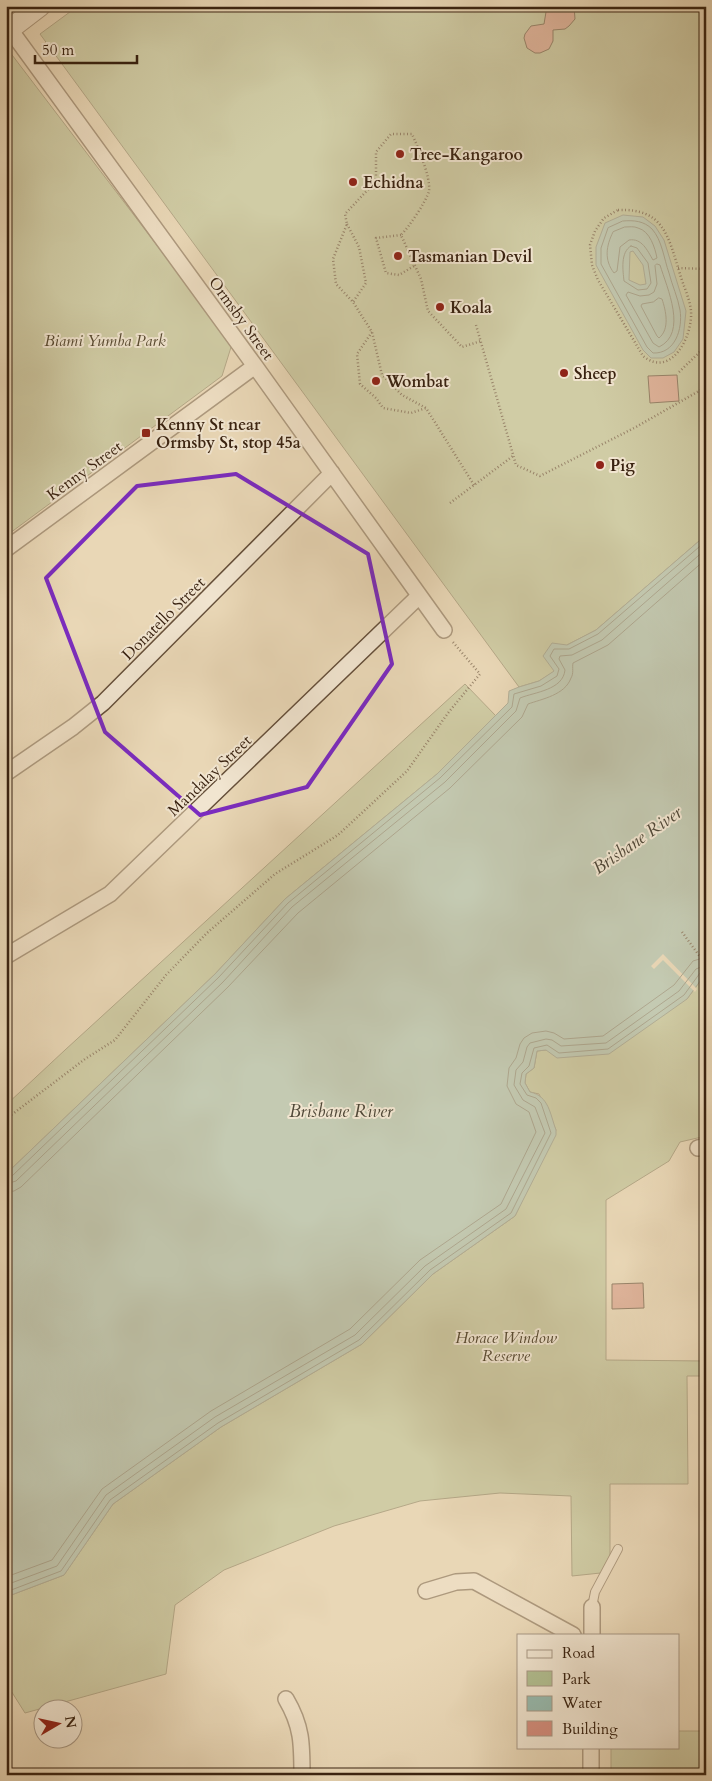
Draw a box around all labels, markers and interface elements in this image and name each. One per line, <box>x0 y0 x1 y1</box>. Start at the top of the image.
scale bar <box>35 32 138 64</box>
text: 50 m <box>42 40 74 60</box>
place label: Tree-Kangaroo <box>410 144 523 166</box>
marker: Tree-Kangaroo <box>394 148 406 160</box>
place label: Echidna <box>363 172 423 194</box>
marker: Echidna <box>347 176 359 188</box>
place label: Tasmanian Devil <box>408 246 533 268</box>
marker: Tasmanian Devil <box>392 250 404 262</box>
street label: Ormsby Street <box>203 272 279 365</box>
place label: Koala <box>450 297 492 319</box>
marker: Koala <box>434 301 446 313</box>
park label: Biami Yumba Park <box>44 330 166 352</box>
place label: Sheep <box>574 363 617 385</box>
marker: Sheep <box>558 367 570 379</box>
place label: Wombat <box>385 371 449 393</box>
marker: Wombat <box>370 375 382 387</box>
place label: Kenny St near Ormsby St, stop 45a <box>156 414 301 454</box>
marker: Kenny St near Ormsby St, stop 45a <box>140 427 152 439</box>
street label: Kenny Street <box>42 436 127 506</box>
place label: Pig <box>610 455 635 477</box>
marker: Pig <box>594 459 606 471</box>
street label: Donatello Street <box>117 572 210 665</box>
street label: Mandalay Street <box>163 730 256 821</box>
water label: Brisbane River <box>588 800 688 880</box>
water label: Brisbane River <box>289 1099 394 1124</box>
park label: Horace Window Reserve <box>455 1327 558 1367</box>
legend <box>517 1634 680 1748</box>
text: Road <box>562 1643 595 1663</box>
text: Park <box>562 1669 591 1689</box>
text: Water <box>561 1693 603 1713</box>
north arrow <box>32 1698 82 1748</box>
text: N <box>60 1715 81 1730</box>
text: Building <box>562 1719 618 1739</box>

